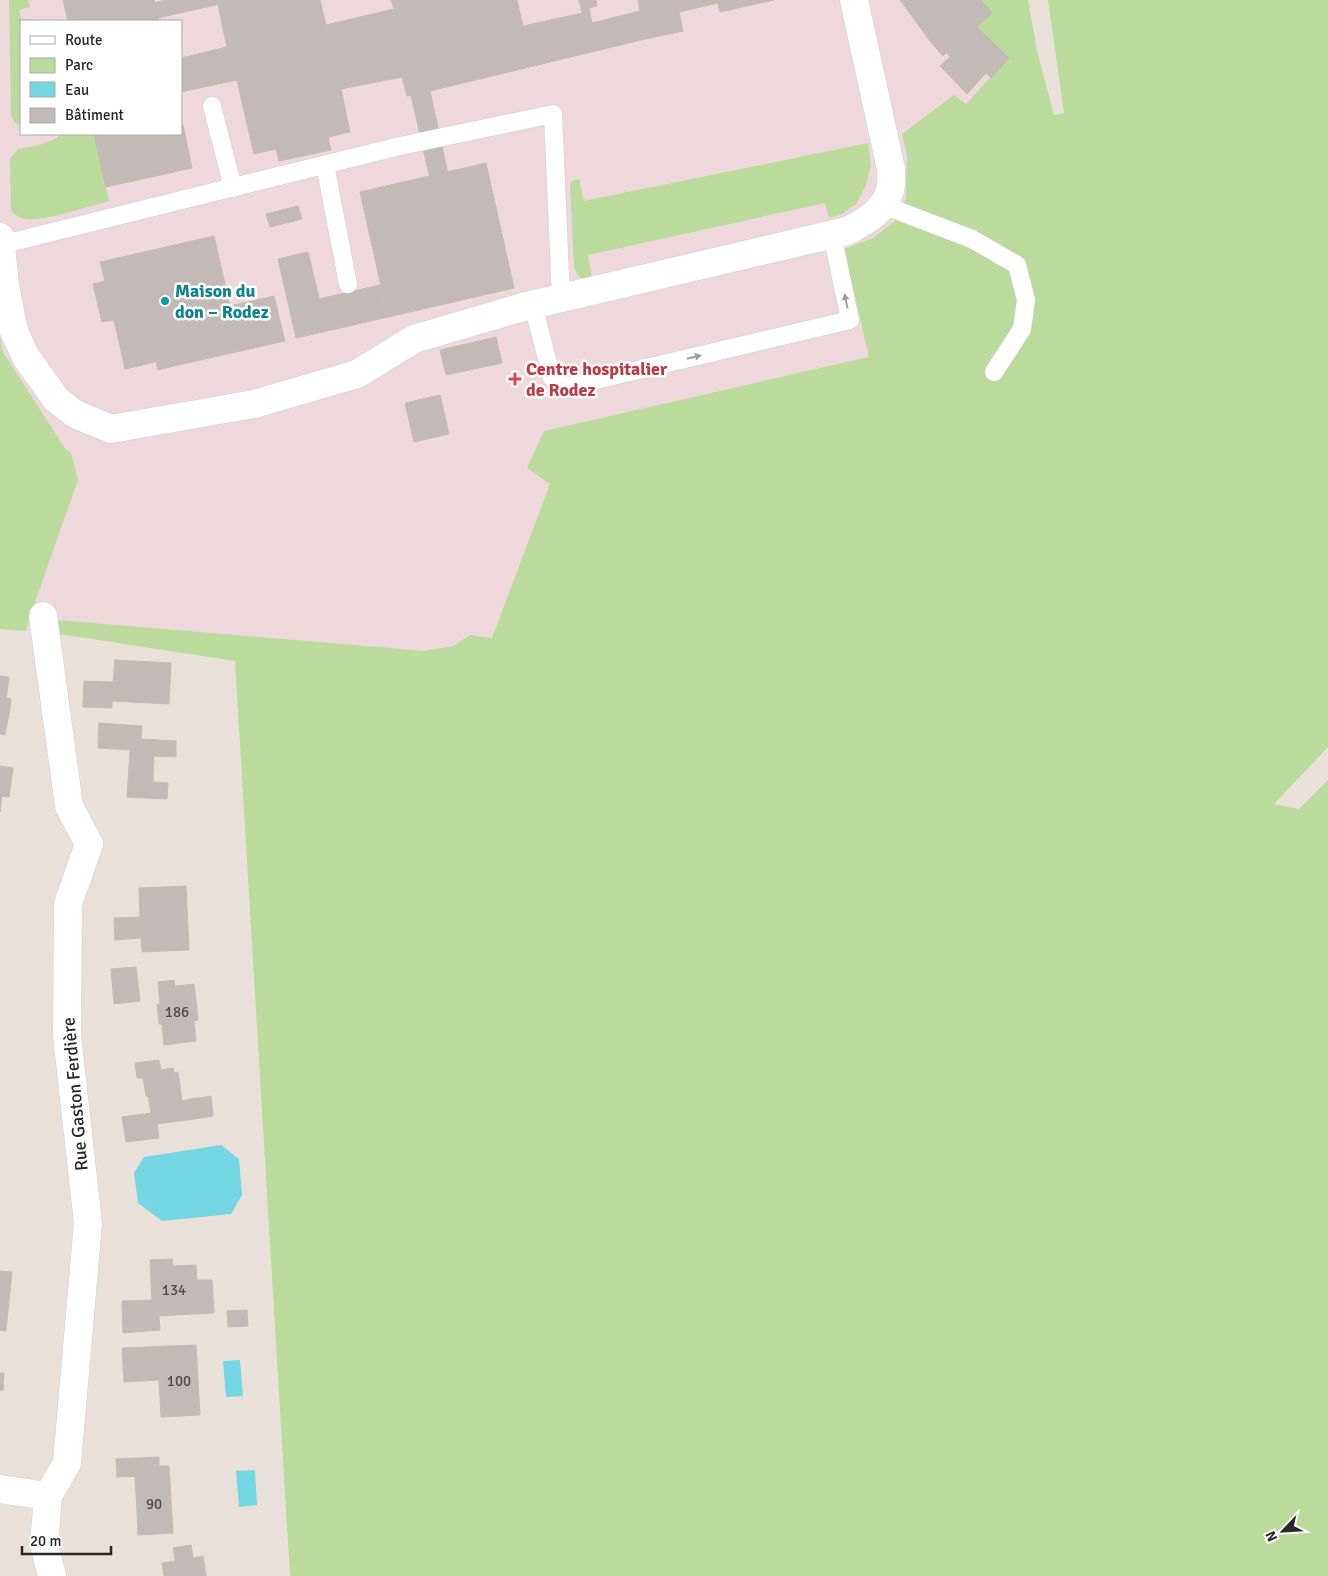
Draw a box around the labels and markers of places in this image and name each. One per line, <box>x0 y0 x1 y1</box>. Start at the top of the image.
place label: Maison du don – Rodez <box>175 280 269 323</box>
marker: Maison du don – Rodez <box>159 295 171 307</box>
place label: Centre hospitalier de Rodez <box>526 358 668 401</box>
marker: Centre hospitalier de Rodez <box>508 372 522 386</box>

